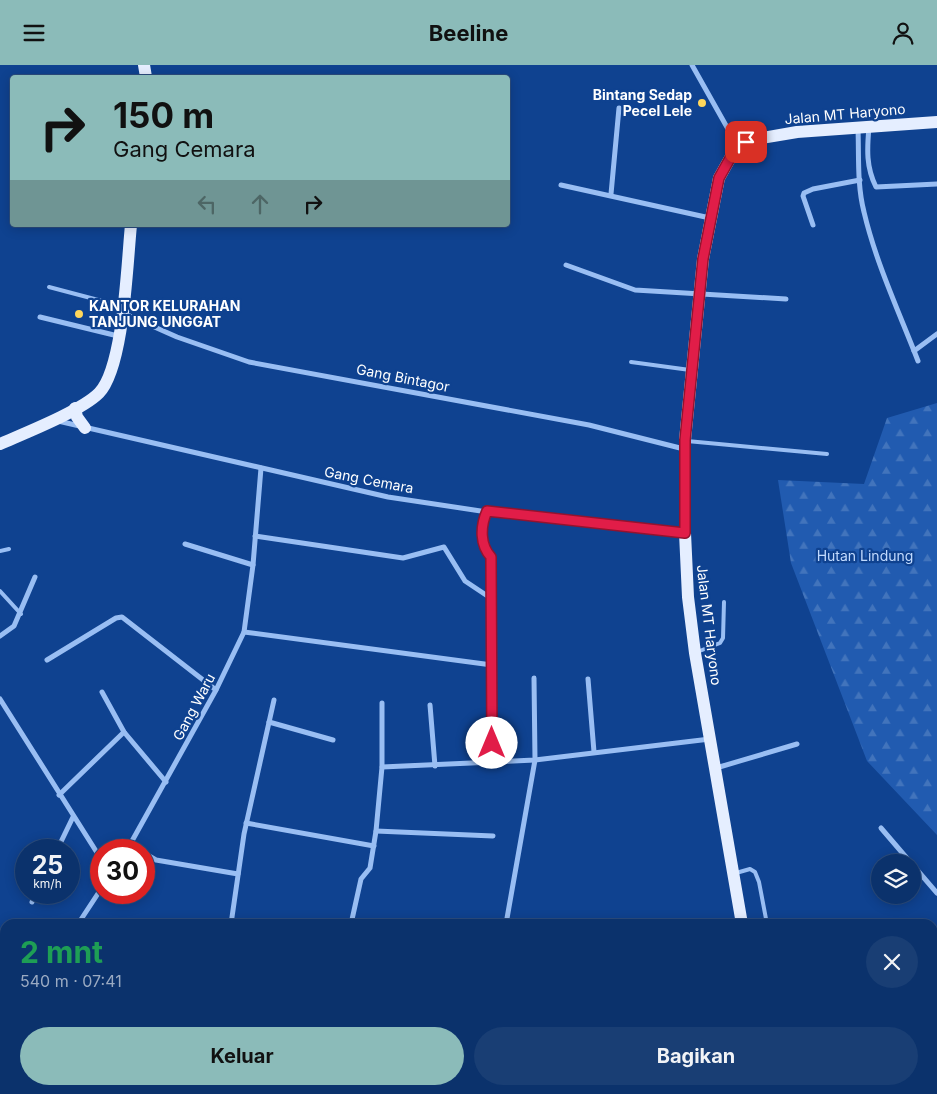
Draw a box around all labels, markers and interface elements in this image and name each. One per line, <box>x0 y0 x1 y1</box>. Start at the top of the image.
icon: menu <box>20 19 48 47</box>
icon: person <box>889 19 917 47</box>
text: Beeline <box>429 20 508 46</box>
place label: Bintang Sedap Pecel Lele <box>593 86 692 119</box>
text: 150 m <box>113 94 214 136</box>
icon: right <box>30 95 95 160</box>
marker: Bintang Sedap Pecel Lele <box>696 97 708 109</box>
street label: Jalan MT Haryono <box>784 100 906 127</box>
pin <box>725 121 767 163</box>
icon: arrive <box>732 128 760 156</box>
text: Gang Cemara <box>113 136 256 162</box>
icon: left <box>193 190 221 218</box>
icon: ahead <box>246 190 274 218</box>
icon: right <box>299 190 327 218</box>
place label: KANTOR KELURAHAN TANJUNG UNGGAT <box>89 297 240 330</box>
marker: KANTOR KELURAHAN TANJUNG UNGGAT <box>73 308 85 320</box>
street label: Gang Bintagor <box>355 360 451 395</box>
street label: Gang Cemara <box>323 463 415 497</box>
park label: Hutan Lindung <box>817 547 913 564</box>
street label: Jalan MT Haryono <box>694 564 725 686</box>
street label: Gang Waru <box>169 670 218 743</box>
position arrow <box>465 716 517 768</box>
speed limit sign: 30 <box>90 839 155 904</box>
text: 25 <box>32 850 63 880</box>
map controls <box>871 854 921 904</box>
button: layers <box>871 854 921 904</box>
text: km/h <box>33 876 62 891</box>
text: 2 mnt <box>20 934 103 970</box>
button: close <box>866 936 918 988</box>
text: 540 m · 07:41 <box>20 971 122 991</box>
button: Keluar <box>20 1027 464 1085</box>
button: Bagikan <box>474 1027 918 1085</box>

